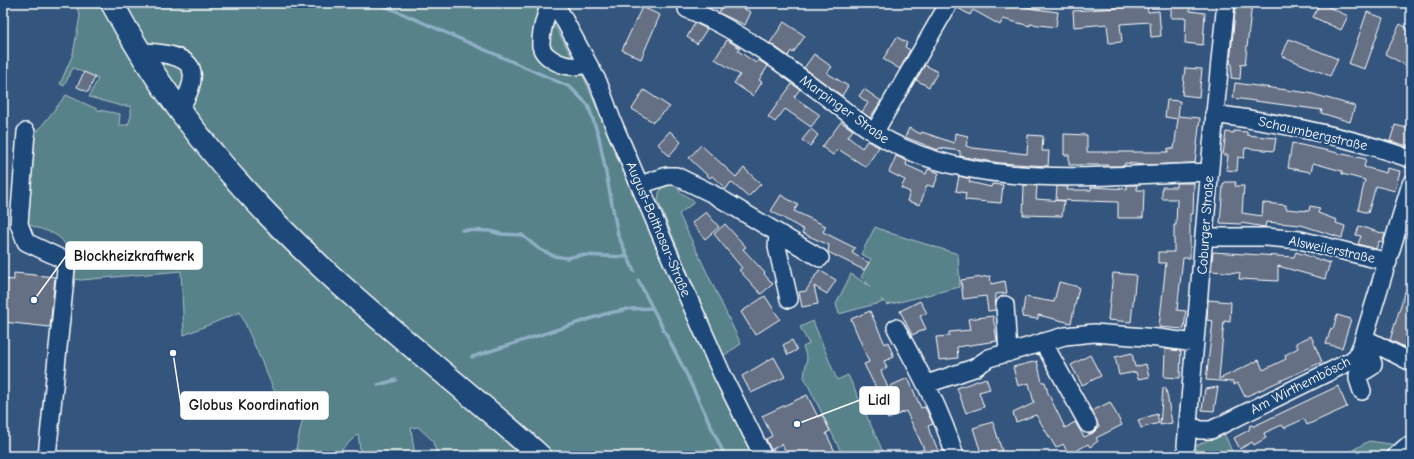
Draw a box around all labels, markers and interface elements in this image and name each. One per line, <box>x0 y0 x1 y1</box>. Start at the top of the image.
street label: Marpinger Straße <box>797 71 893 147</box>
street label: Schaumbergstraße <box>1257 113 1369 154</box>
street label: August-Balthasar-Straße <box>622 159 695 299</box>
street label: Coburger Straße <box>1194 175 1217 275</box>
street label: Alsweilerstraße <box>1287 232 1377 267</box>
callout: Blockheizkraftwerk <box>66 242 202 269</box>
text: Blockheizkraftwerk <box>74 247 195 265</box>
street label: Am Wirthembösch <box>1247 353 1353 418</box>
callout: Lidl <box>860 387 899 414</box>
text: Lidl <box>868 391 890 409</box>
callout: Globus Koordination <box>181 392 328 419</box>
text: Globus Koordination <box>189 396 319 414</box>

